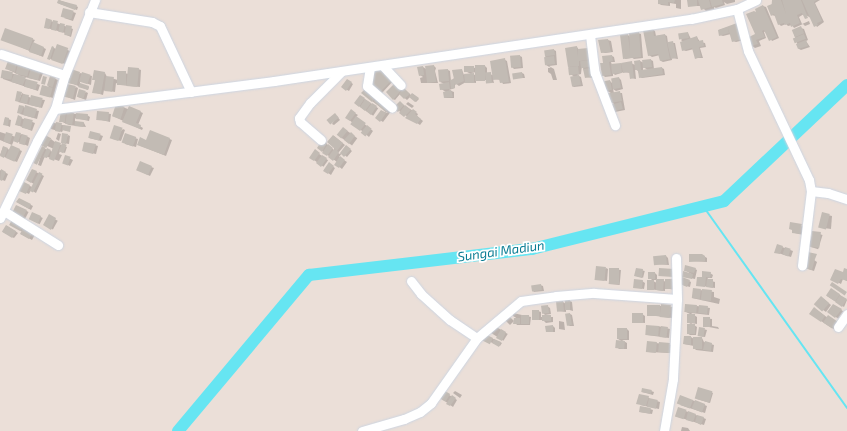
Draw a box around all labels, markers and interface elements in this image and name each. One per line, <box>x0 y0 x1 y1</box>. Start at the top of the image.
water label: Sungai Madiun <box>457 237 545 265</box>

